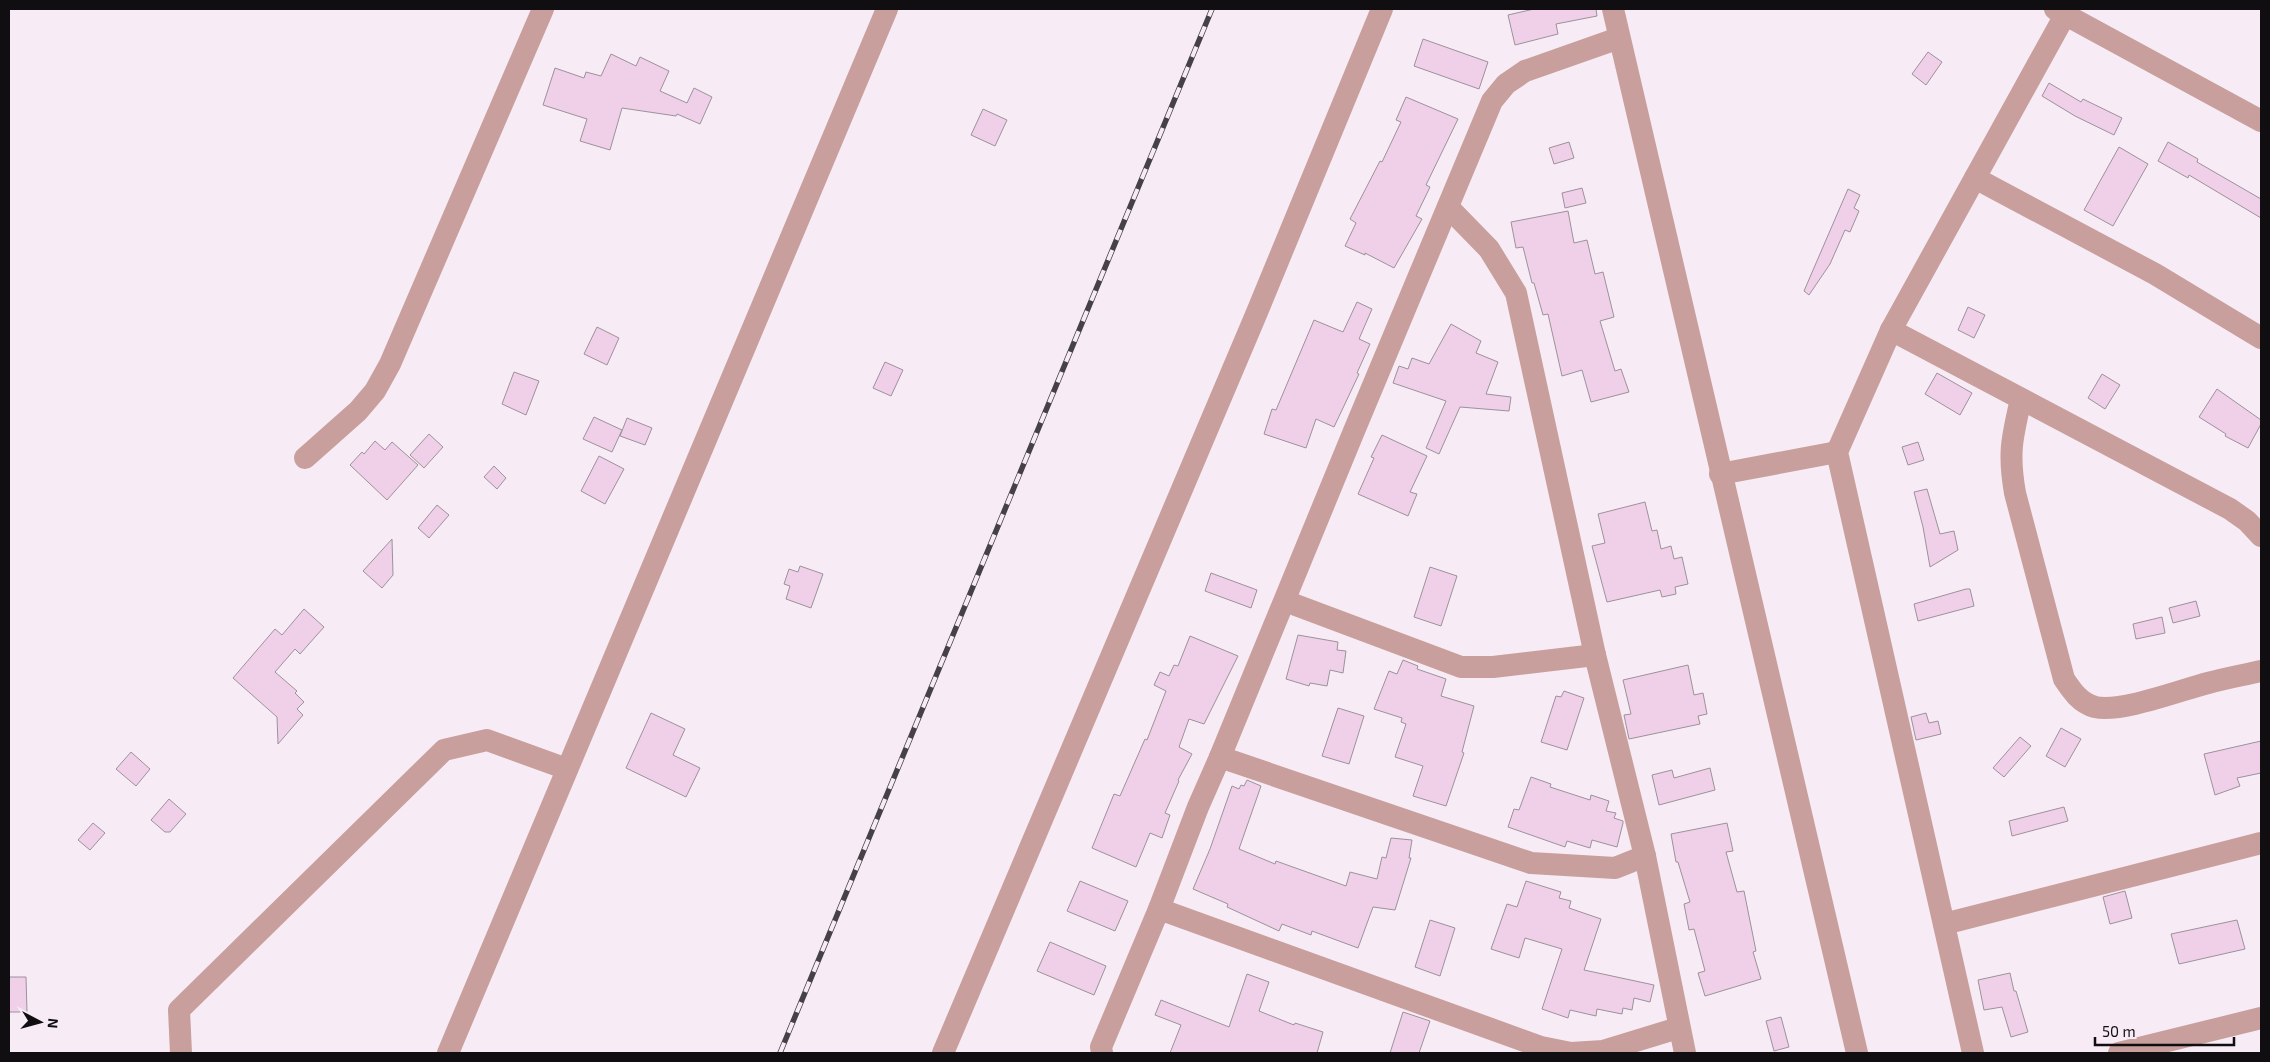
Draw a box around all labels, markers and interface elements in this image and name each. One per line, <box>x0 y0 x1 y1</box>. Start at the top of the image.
north arrow <box>15 997 65 1047</box>
scale bar <box>2095 1014 2234 1046</box>
text: N <box>44 1017 62 1029</box>
text: 50 m <box>2102 1022 2136 1040</box>

